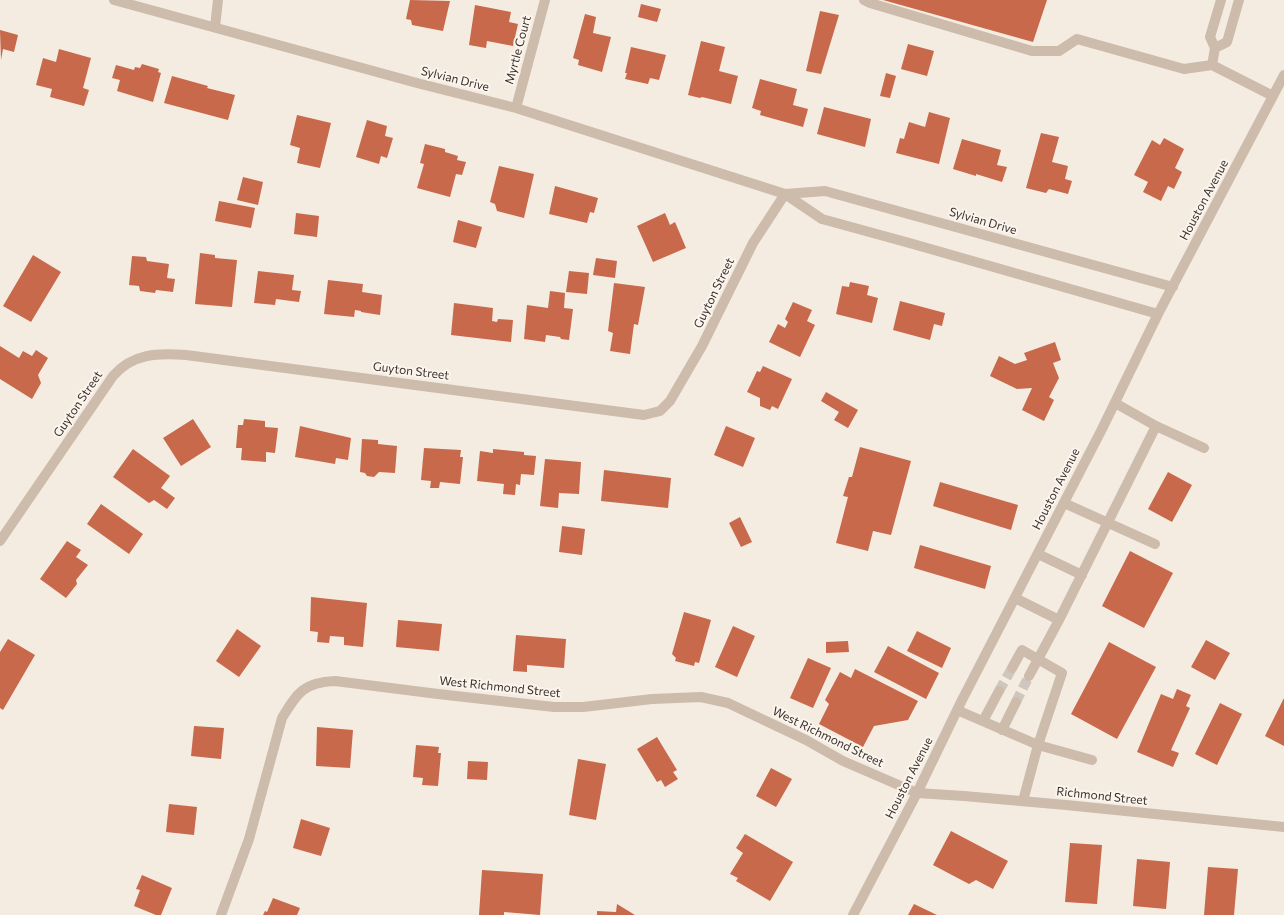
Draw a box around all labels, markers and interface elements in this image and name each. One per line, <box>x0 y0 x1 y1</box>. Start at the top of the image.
street label: Myrtle Court <box>502 14 534 86</box>
street label: Sylvian Drive <box>419 64 491 94</box>
street label: Houston Avenue <box>1177 157 1231 243</box>
street label: Sylvian Drive <box>948 204 1018 238</box>
street label: Guyton Street <box>691 255 737 331</box>
street label: Guyton Street <box>372 359 450 383</box>
street label: Guyton Street <box>51 368 105 440</box>
street label: Houston Avenue <box>1029 446 1083 532</box>
street label: West Richmond Street <box>439 673 561 701</box>
street label: West Richmond Street <box>770 704 886 770</box>
street label: Houston Avenue <box>882 735 936 821</box>
street label: Richmond Street <box>1056 784 1148 808</box>

